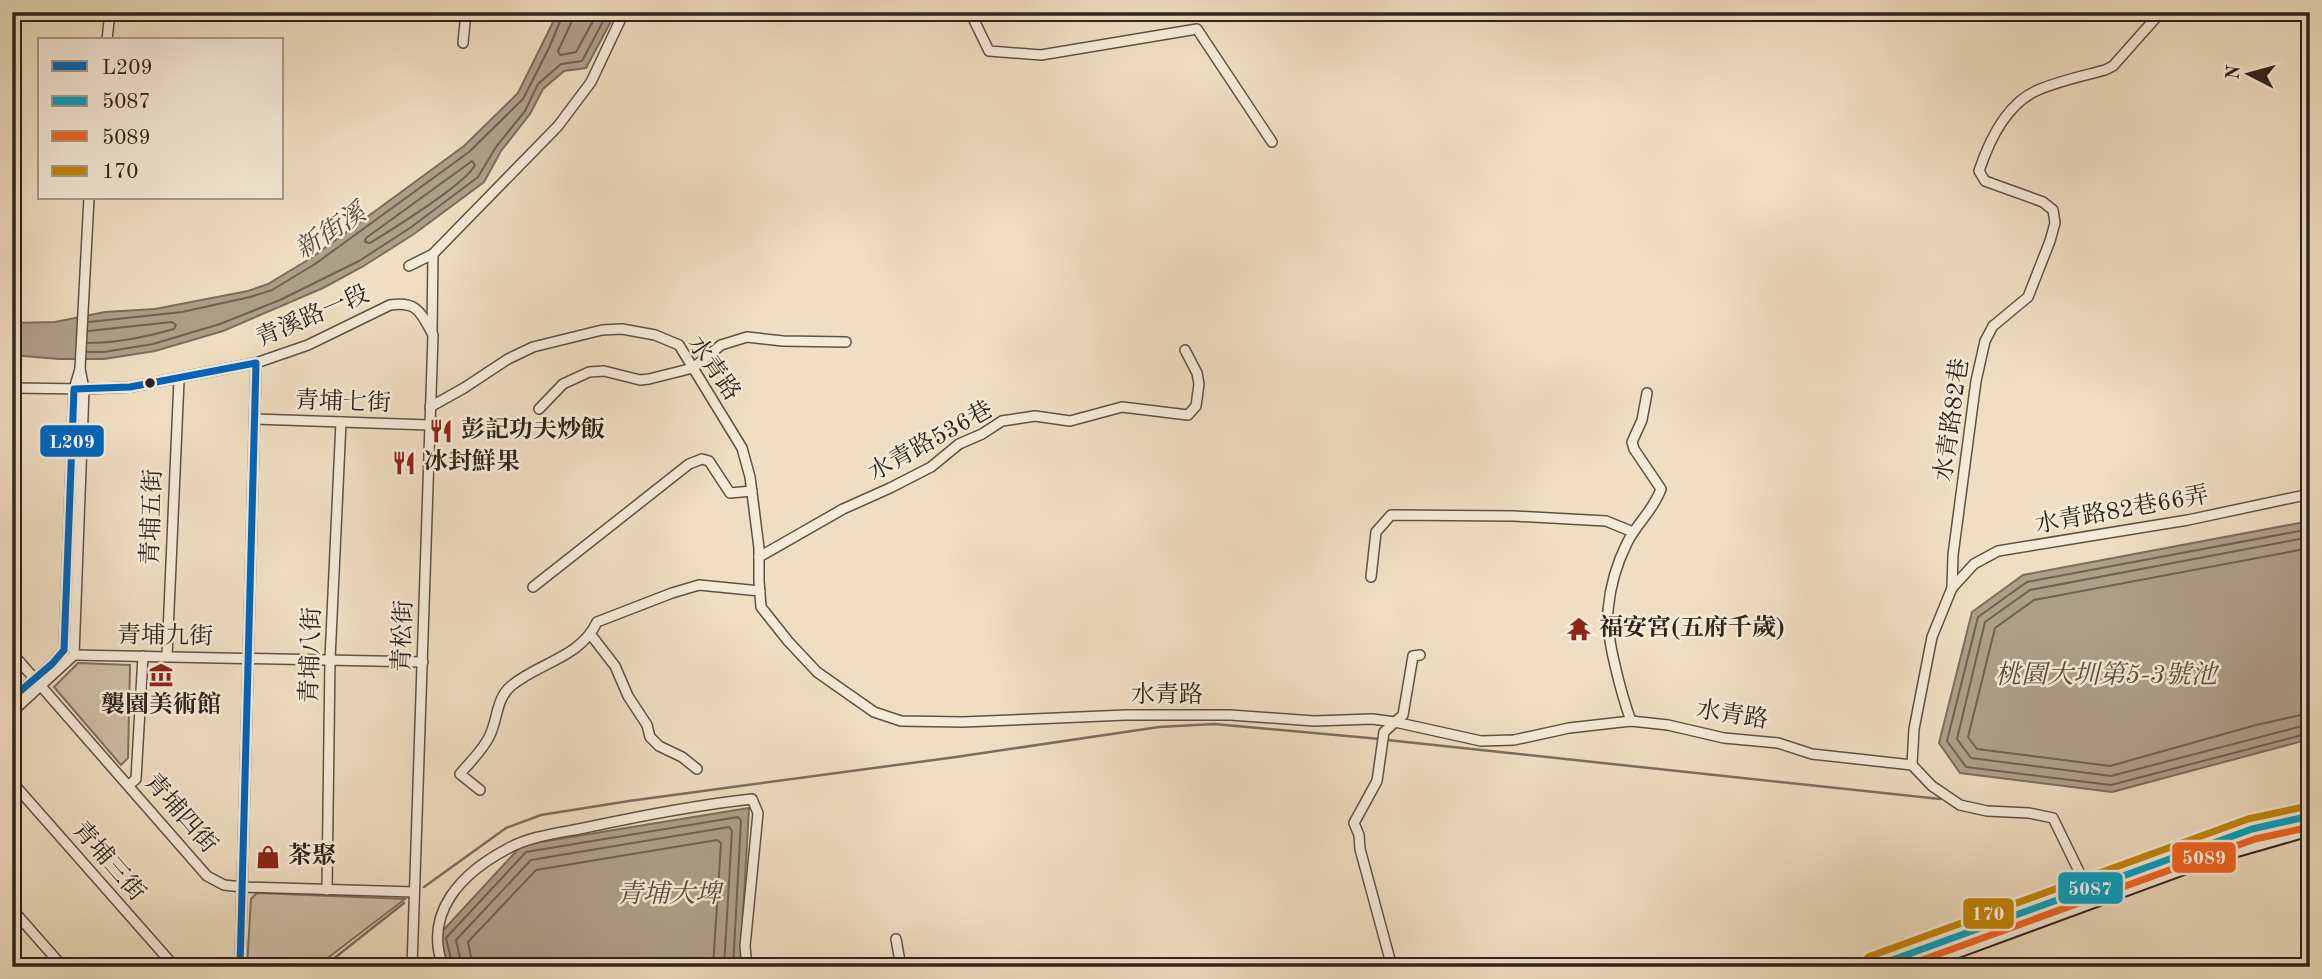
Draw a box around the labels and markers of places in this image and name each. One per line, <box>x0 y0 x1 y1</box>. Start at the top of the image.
unlabelled marker <box>143 376 157 390</box>
place label: 彭記功夫炒飯 <box>461 416 605 443</box>
restaurant icon: 彭記功夫炒飯 <box>427 417 455 445</box>
place label: 冰封鮮果 <box>424 448 520 475</box>
restaurant icon: 冰封鮮果 <box>390 449 418 477</box>
place label: 福安宮(五府千歲) <box>1599 614 1785 641</box>
temple icon: 福安宮(五府千歲) <box>1565 615 1593 643</box>
museum icon: 襲園美術館 <box>147 661 175 689</box>
place label: 襲園美術館 <box>101 691 221 718</box>
place label: 茶聚 <box>288 842 336 869</box>
shop icon: 茶聚 <box>254 843 282 871</box>

